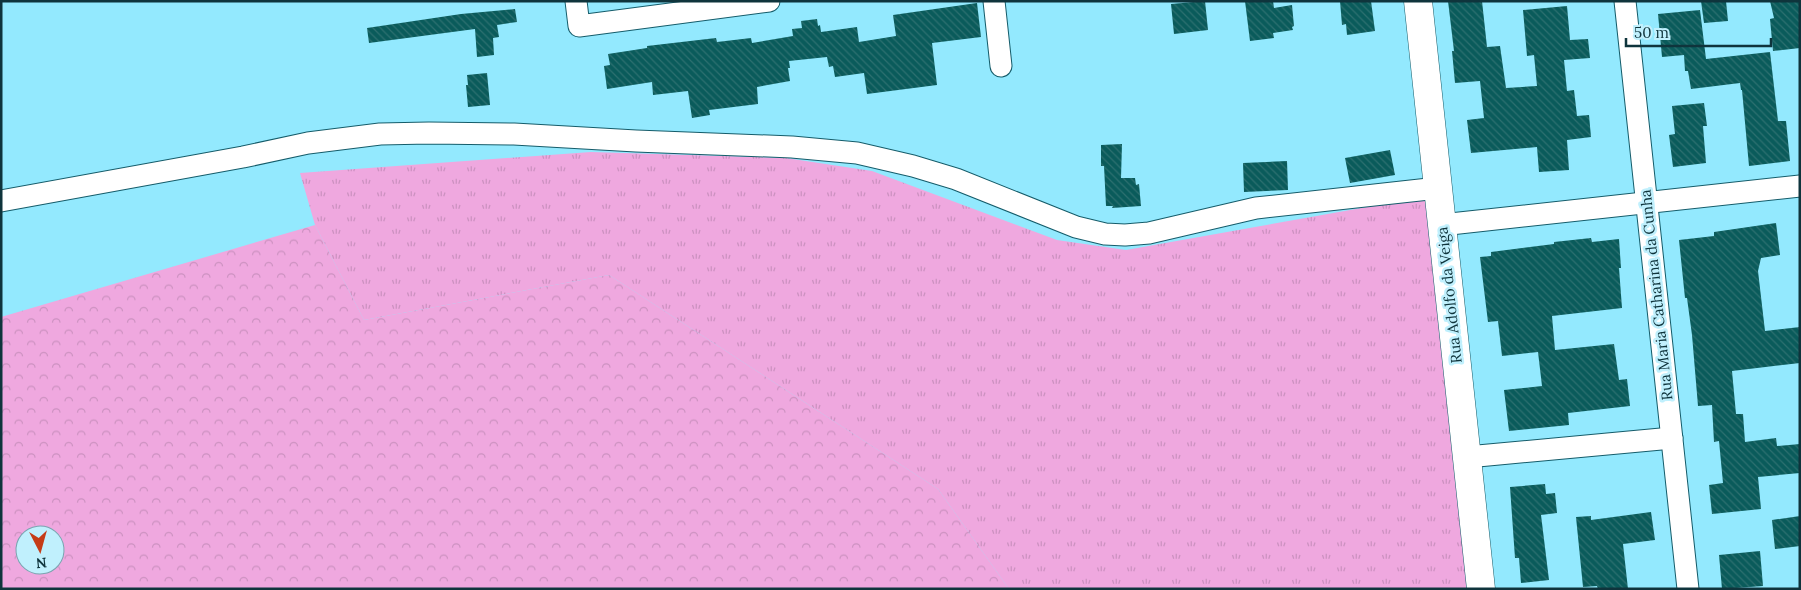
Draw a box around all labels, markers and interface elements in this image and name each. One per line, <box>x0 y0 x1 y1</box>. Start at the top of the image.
scale bar <box>1626 15 1771 47</box>
text: 50 m <box>1634 23 1669 42</box>
street label: Rua Maria Catharina da Cunha <box>1635 188 1677 401</box>
street label: Rua Adolfo da Veiga <box>1432 226 1466 364</box>
north arrow <box>15 525 65 575</box>
text: N <box>35 553 48 572</box>

